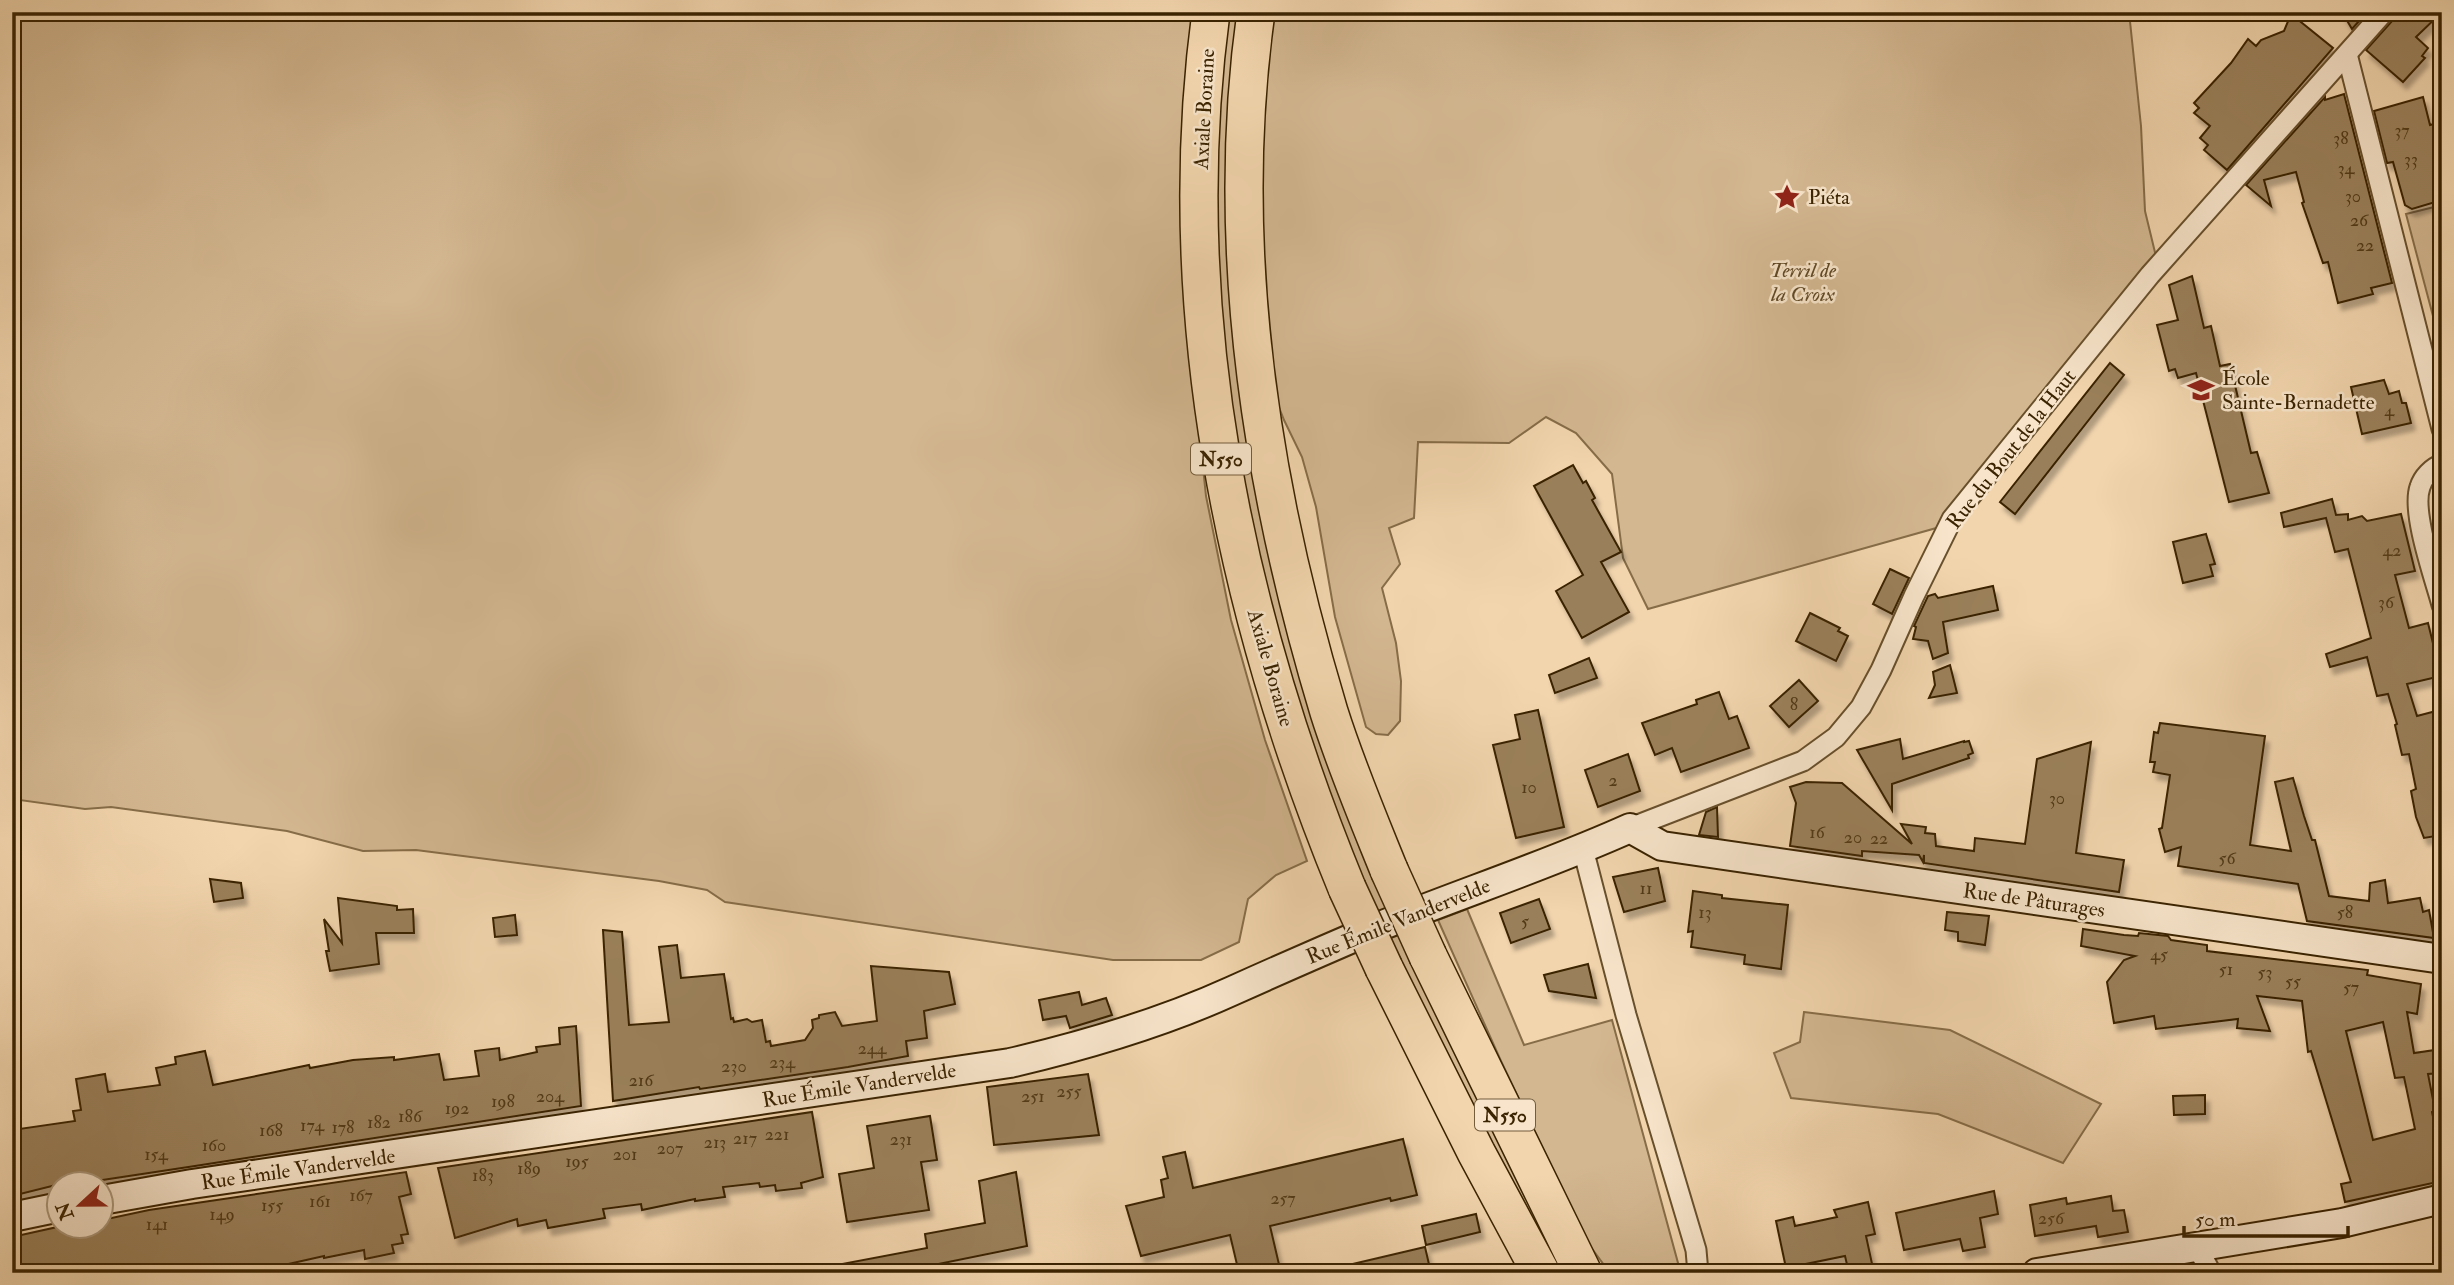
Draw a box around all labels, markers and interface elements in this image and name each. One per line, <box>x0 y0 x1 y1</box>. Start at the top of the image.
street label: Axiale Boraine <box>1188 48 1221 171</box>
house number: 37 <box>2394 119 2410 142</box>
house number: 38 <box>2333 127 2349 150</box>
house number: 33 <box>2404 148 2418 171</box>
house number: 34 <box>2338 157 2356 180</box>
place icon: Piéta <box>1772 182 1802 212</box>
place label: Piéta <box>1808 184 1850 211</box>
house number: 30 <box>2345 185 2361 208</box>
house number: 26 <box>2350 209 2369 232</box>
house number: 22 <box>2356 234 2374 257</box>
park label: Terril de la Croix <box>1770 257 1837 308</box>
street label: Rue du Bout de la Haut <box>1940 364 2082 535</box>
place label: École Sainte-Bernadette <box>2222 365 2375 416</box>
school or university icon: École Sainte-Bernadette <box>2186 375 2216 405</box>
house number: 4 <box>2384 399 2395 422</box>
road number: N550 <box>1191 444 1251 474</box>
house number: 42 <box>2383 539 2401 562</box>
house number: 36 <box>2378 591 2395 614</box>
street label: Axiale Boraine <box>1241 605 1300 730</box>
house number: 8 <box>1790 693 1798 716</box>
house number: 2 <box>1608 769 1618 792</box>
house number: 10 <box>1521 776 1537 799</box>
house number: 30 <box>2049 787 2065 810</box>
house number: 16 <box>1809 821 1826 844</box>
house number: 20 <box>1844 826 1862 849</box>
house number: 22 <box>1870 827 1888 850</box>
house number: 56 <box>2219 847 2236 870</box>
street label: Rue Émile Vandervelde <box>1302 872 1494 971</box>
house number: 11 <box>1640 877 1652 900</box>
street label: Rue de Pâturages <box>1961 877 2107 924</box>
house number: 13 <box>1698 901 1712 924</box>
house number: 58 <box>2337 901 2353 924</box>
house number: 5 <box>1521 910 1529 933</box>
house number: 45 <box>2150 943 2168 966</box>
house number: 51 <box>2219 958 2233 981</box>
house number: 53 <box>2258 961 2272 984</box>
house number: 55 <box>2285 970 2301 993</box>
house number: 57 <box>2343 976 2359 999</box>
house number: 244 <box>858 1037 888 1060</box>
house number: 234 <box>769 1051 796 1074</box>
house number: 230 <box>721 1055 747 1078</box>
street label: Rue Émile Vandervelde <box>760 1057 958 1114</box>
house number: 216 <box>629 1069 654 1092</box>
house number: 255 <box>1057 1080 1082 1103</box>
house number: 204 <box>536 1085 565 1108</box>
house number: 251 <box>1021 1085 1045 1108</box>
house number: 198 <box>491 1090 515 1113</box>
house number: 192 <box>445 1097 469 1120</box>
road number: N550 <box>1475 1100 1535 1130</box>
house number: 186 <box>398 1105 423 1128</box>
house number: 182 <box>367 1111 391 1134</box>
house number: 174 <box>300 1114 325 1137</box>
house number: 178 <box>331 1116 355 1139</box>
house number: 168 <box>259 1119 283 1142</box>
house number: 221 <box>765 1123 789 1146</box>
house number: 217 <box>733 1127 757 1150</box>
house number: 231 <box>890 1128 912 1151</box>
house number: 213 <box>704 1131 726 1154</box>
house number: 160 <box>202 1134 226 1157</box>
house number: 207 <box>657 1137 683 1160</box>
street label: Rue Émile Vandervelde <box>199 1142 397 1197</box>
house number: 154 <box>144 1143 169 1166</box>
house number: 201 <box>613 1143 637 1166</box>
house number: 195 <box>565 1150 589 1173</box>
house number: 189 <box>517 1157 541 1180</box>
house number: 183 <box>472 1164 494 1187</box>
north arrow <box>46 1170 116 1240</box>
house number: 167 <box>349 1184 373 1207</box>
house number: 257 <box>1270 1187 1296 1210</box>
house number: 161 <box>309 1190 331 1213</box>
house number: 155 <box>261 1194 283 1217</box>
scale bar <box>2184 1194 2349 1238</box>
text: N <box>50 1198 80 1224</box>
house number: 149 <box>209 1203 235 1226</box>
text: 50 m <box>2195 1206 2236 1233</box>
house number: 256 <box>2038 1207 2065 1230</box>
house number: 141 <box>146 1213 168 1236</box>

